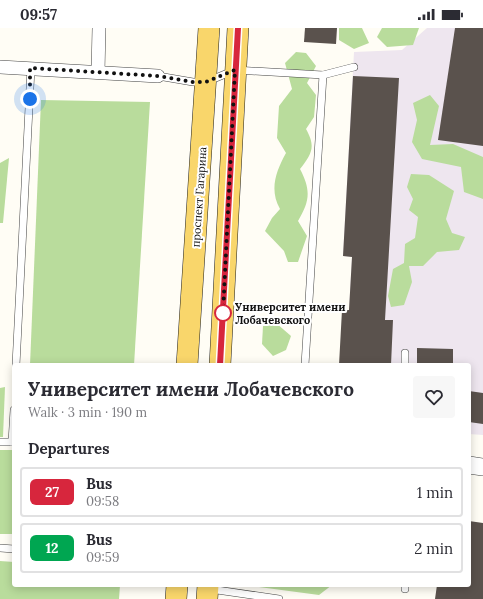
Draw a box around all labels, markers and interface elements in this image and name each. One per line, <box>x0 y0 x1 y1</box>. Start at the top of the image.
text: 09:57 <box>20 5 57 24</box>
your location <box>20 89 40 109</box>
street label: проспект Гагарина <box>189 146 210 248</box>
place label: Университет имени Лобачевского <box>235 300 345 327</box>
marker: Университет имени Лобачевского <box>214 304 232 322</box>
button: heart <box>413 376 455 418</box>
text: Университет имени Лобачевского <box>28 377 354 401</box>
text: Walk · 3 min · 190 m <box>28 404 147 421</box>
text: Departures <box>28 439 109 458</box>
text: Bus <box>86 474 112 493</box>
text: 27 <box>45 483 59 501</box>
text: 1 min <box>417 483 453 502</box>
text: 09:58 <box>86 493 119 510</box>
text: Bus <box>86 530 112 549</box>
text: 12 <box>45 539 59 557</box>
text: 2 min <box>414 539 453 558</box>
text: 09:59 <box>86 549 119 566</box>

